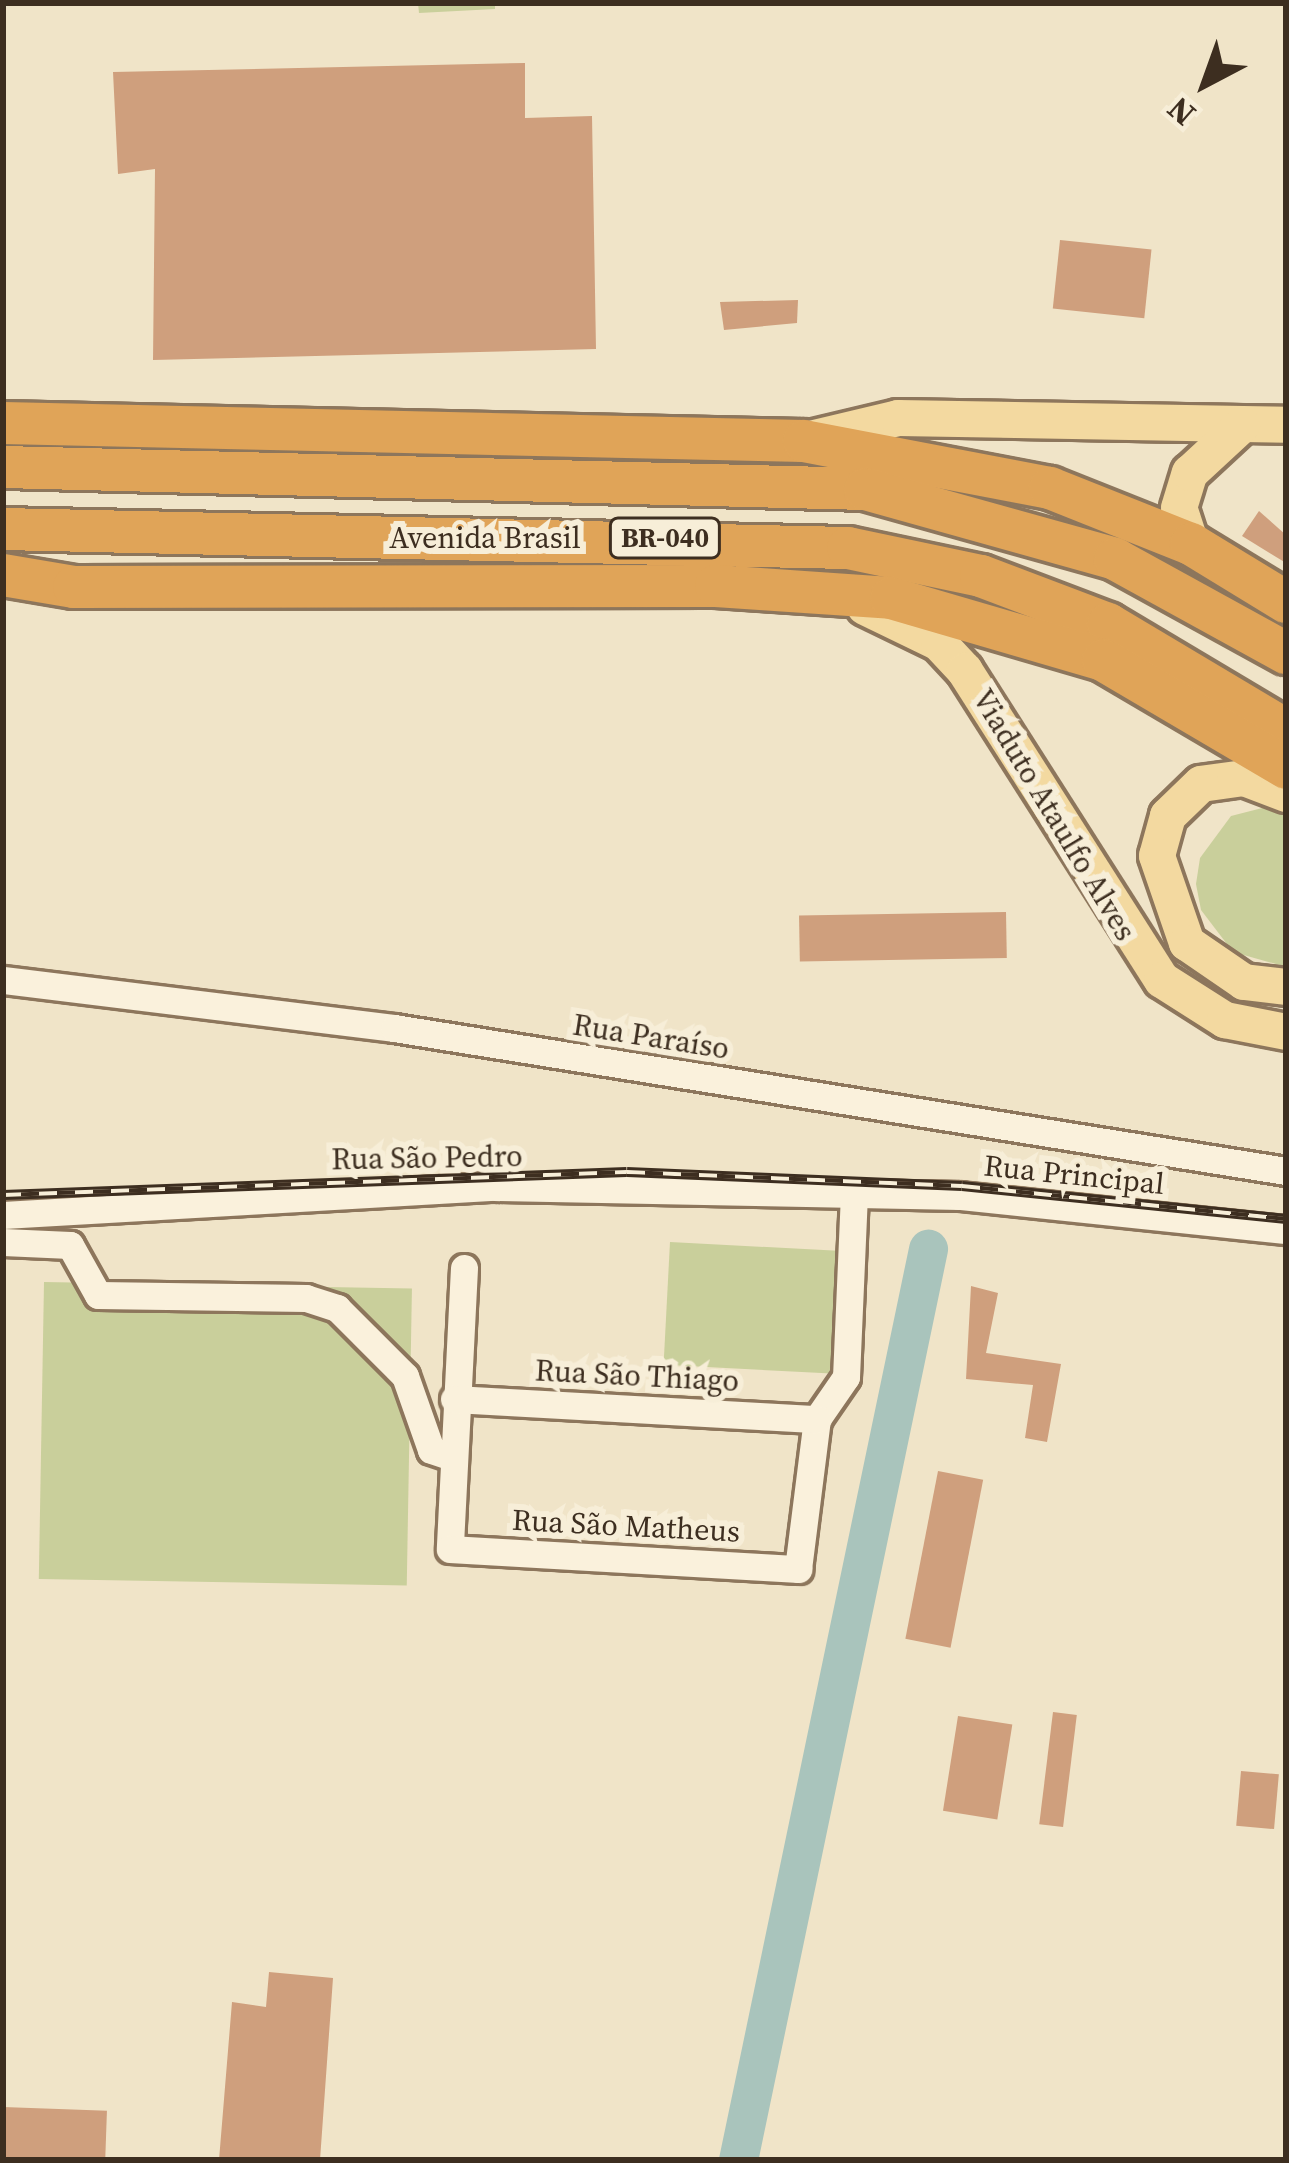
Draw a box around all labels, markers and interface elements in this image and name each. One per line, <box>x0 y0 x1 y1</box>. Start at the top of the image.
north arrow <box>1145 24 1265 144</box>
text: N <box>1157 87 1205 136</box>
road number: BR-040 <box>608 517 722 559</box>
street label: Avenida Brasil <box>389 520 581 556</box>
street label: Viaduto Ataulfo Alves <box>965 683 1143 947</box>
street label: Rua Paraíso <box>570 1007 732 1067</box>
street label: Rua São Pedro <box>331 1138 523 1178</box>
street label: Rua Principal <box>982 1148 1166 1202</box>
street label: Rua São Thiago <box>534 1353 740 1399</box>
street label: Rua São Matheus <box>511 1502 741 1550</box>

